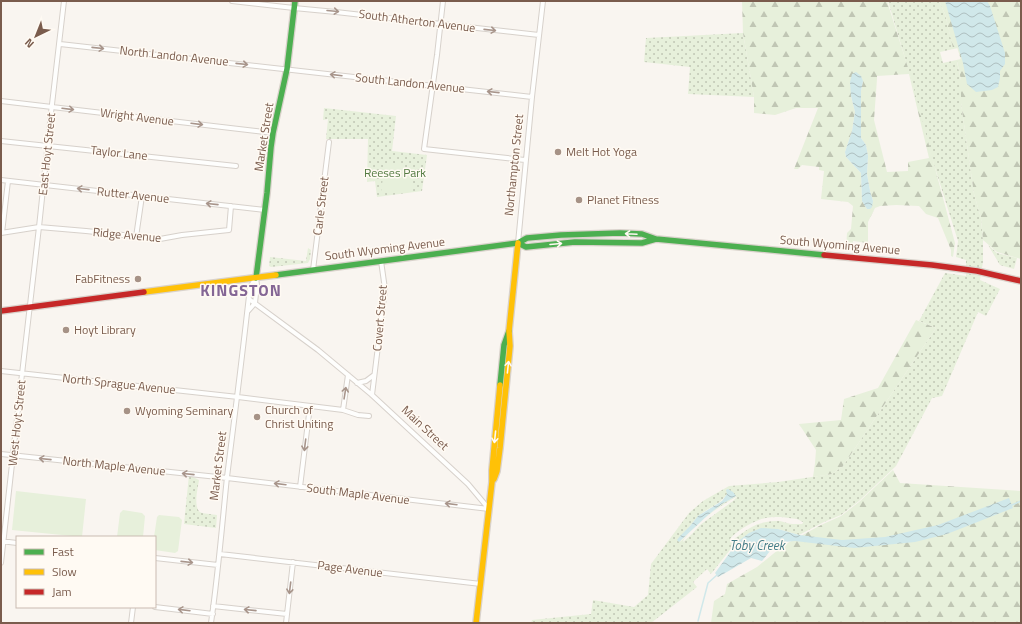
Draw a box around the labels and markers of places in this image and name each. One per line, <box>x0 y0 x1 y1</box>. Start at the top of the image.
place label: Melt Hot Yoga <box>566 142 637 161</box>
marker: Melt Hot Yoga <box>553 147 563 157</box>
place label: Planet Fitness <box>587 190 659 209</box>
marker: Planet Fitness <box>574 195 584 205</box>
place label: FabFitness <box>75 269 130 288</box>
marker: FabFitness <box>133 274 143 284</box>
place label: Hoyt Library <box>74 320 136 339</box>
marker: Hoyt Library <box>61 325 71 335</box>
place label: Church of Christ Uniting <box>265 400 333 433</box>
place label: Wyoming Seminary <box>135 401 233 420</box>
marker: Wyoming Seminary <box>122 406 132 416</box>
marker: Church of Christ Uniting <box>252 412 262 422</box>

